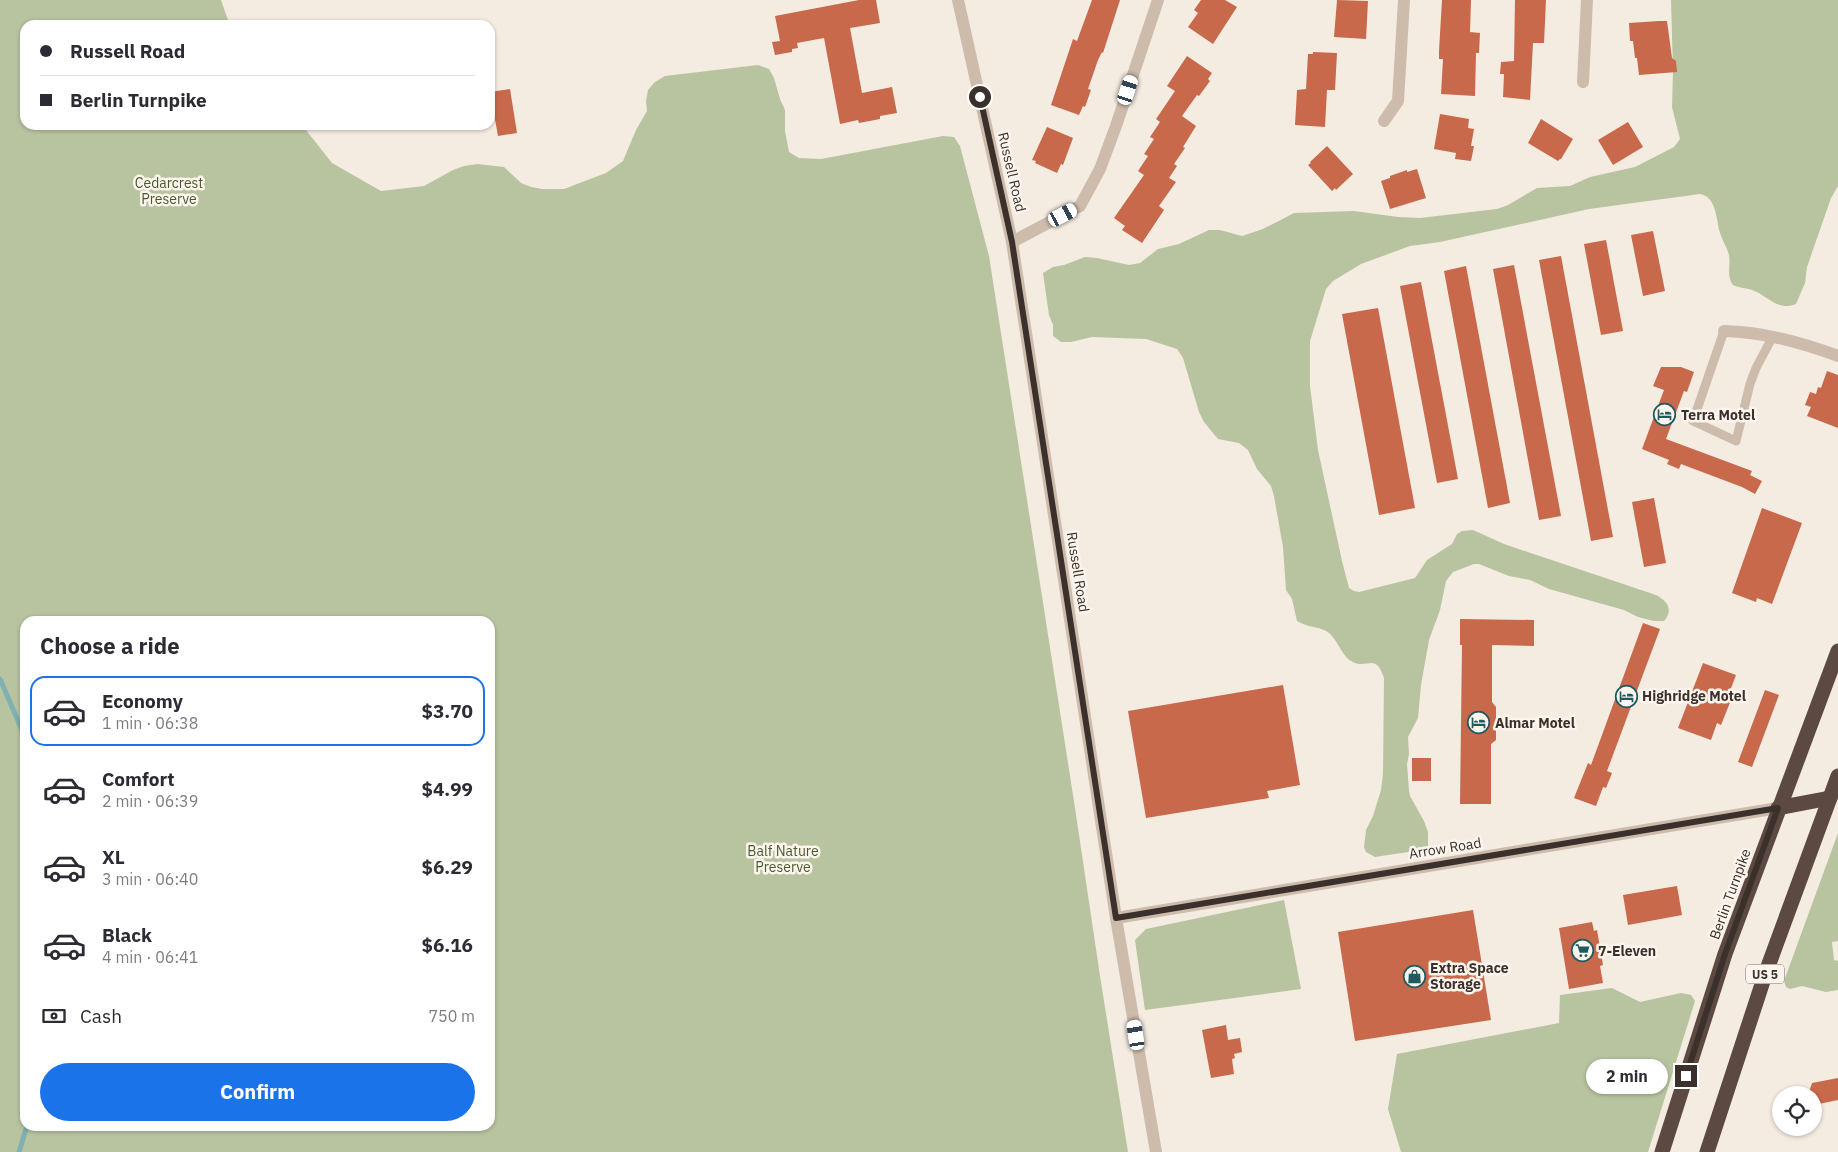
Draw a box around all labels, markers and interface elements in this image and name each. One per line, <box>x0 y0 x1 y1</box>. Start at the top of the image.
text: Russell Road <box>70 39 185 63</box>
car <box>1116 73 1139 107</box>
route start <box>969 86 991 108</box>
text: Berlin Turnpike <box>70 88 207 112</box>
street label: Russell Road <box>994 130 1030 214</box>
park label: Cedarcrest Preserve <box>135 174 203 208</box>
car <box>1046 201 1079 229</box>
hotel icon: Terra Motel <box>1653 403 1677 427</box>
place label: Terra Motel <box>1681 406 1755 424</box>
street label: Russell Road <box>1063 530 1093 614</box>
text: Choose a ride <box>40 631 180 660</box>
hotel icon: Highridge Motel <box>1614 684 1638 708</box>
place label: Highridge Motel <box>1642 687 1746 705</box>
icon: car <box>42 689 87 734</box>
text: Economy <box>102 689 183 713</box>
text: $3.70 <box>421 699 473 723</box>
hotel icon: Almar Motel <box>1467 711 1491 735</box>
text: 1 min · 06:38 <box>102 713 198 733</box>
place label: Almar Motel <box>1495 714 1575 732</box>
icon: car <box>42 767 87 812</box>
text: Comfort <box>102 767 175 791</box>
text: $4.99 <box>421 777 473 801</box>
text: 2 min · 06:39 <box>102 791 198 811</box>
street label: Arrow Road <box>1407 833 1483 863</box>
park label: Balf Nature Preserve <box>747 842 819 876</box>
icon: car <box>42 845 87 890</box>
text: XL <box>102 845 125 869</box>
street label: Berlin Turnpike <box>1705 846 1755 942</box>
text: $6.29 <box>421 855 473 879</box>
text: 3 min · 06:40 <box>102 869 198 889</box>
icon: car <box>42 923 87 968</box>
text: Black <box>102 923 152 947</box>
text: $6.16 <box>421 933 473 957</box>
supermarket icon: 7-Eleven <box>1570 939 1594 963</box>
place label: 7-Eleven <box>1598 942 1656 960</box>
text: 4 min · 06:41 <box>102 947 198 967</box>
place label: Extra Space Storage <box>1430 959 1509 993</box>
shop icon: Extra Space Storage <box>1402 964 1426 988</box>
road number: US 5 <box>1746 964 1784 984</box>
icon: cash <box>40 1002 68 1030</box>
text: Cash <box>80 1004 122 1028</box>
text: 750 m <box>428 1006 475 1026</box>
car <box>1126 1019 1145 1051</box>
callout: 2 min <box>1586 1058 1668 1094</box>
button: Confirm <box>40 1063 475 1121</box>
route end <box>1675 1065 1697 1087</box>
text: 2 min <box>1606 1066 1648 1086</box>
map controls <box>1772 1086 1822 1136</box>
button: locate <box>1772 1086 1822 1136</box>

